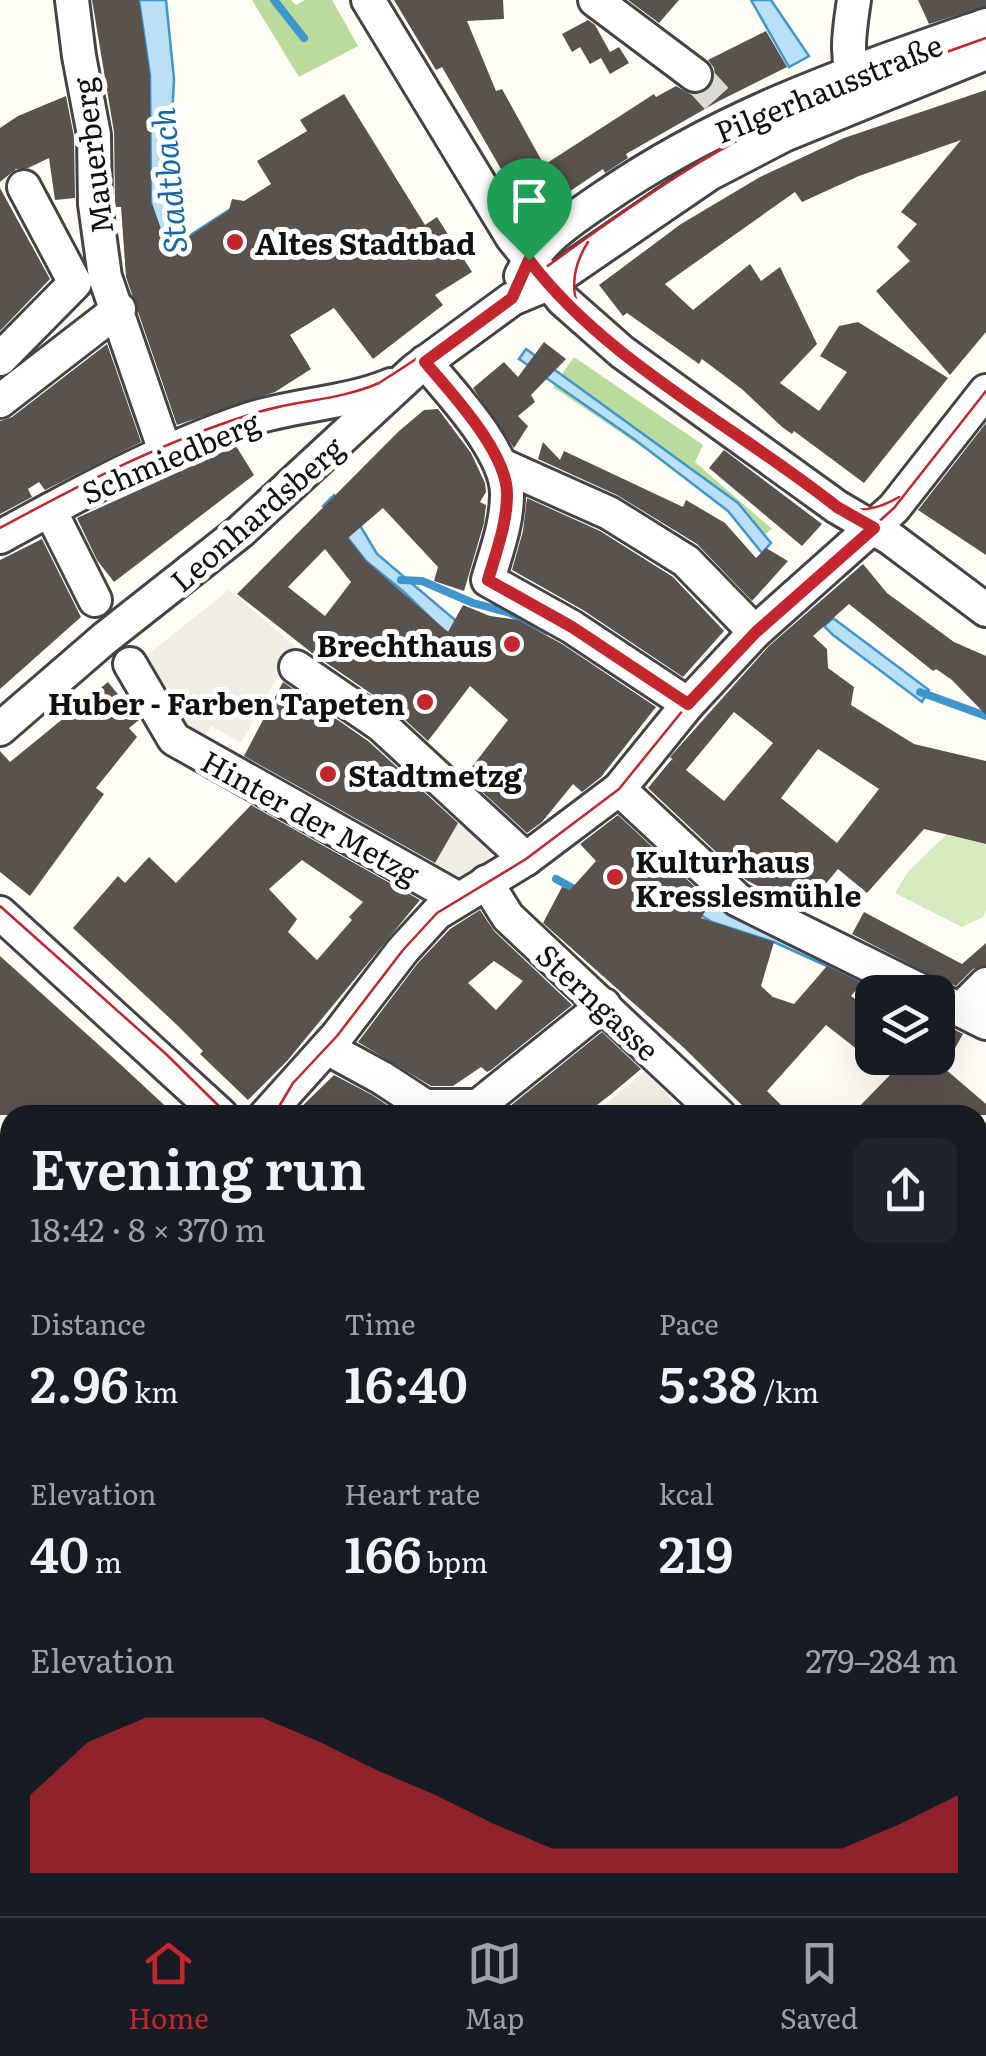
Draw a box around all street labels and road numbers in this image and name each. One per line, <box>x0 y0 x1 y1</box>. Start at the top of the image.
street label: Pilgerhausstraße <box>708 21 948 153</box>
street label: Mauerberg <box>60 75 122 237</box>
street label: Schmiedberg <box>74 399 266 513</box>
street label: Leonhardsberg <box>160 425 353 601</box>
street label: Hinter der Metzg <box>194 738 428 894</box>
street label: Sterngasse <box>528 932 670 1070</box>

